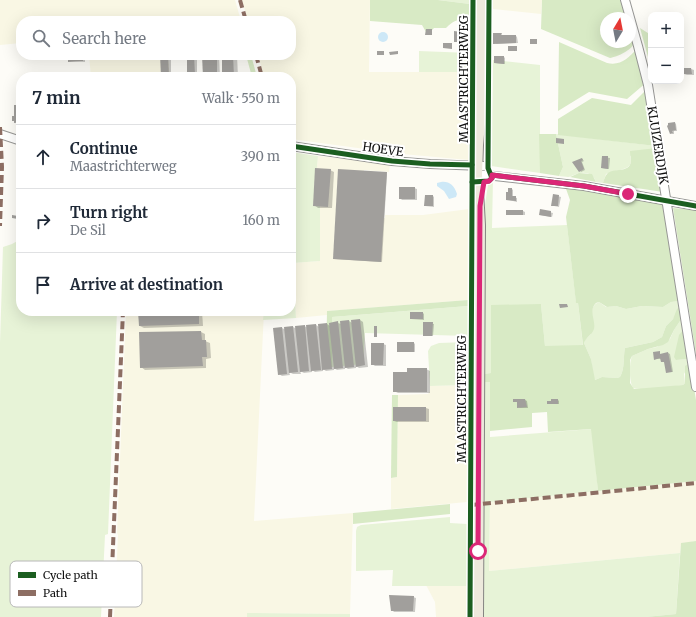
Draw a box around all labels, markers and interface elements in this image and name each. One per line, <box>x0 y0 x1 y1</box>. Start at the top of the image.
north arrow <box>600 12 636 48</box>
map controls <box>648 12 684 84</box>
button: + <box>648 12 684 48</box>
street label: MAASTRICHTERWEG <box>456 15 471 143</box>
search box <box>16 16 296 60</box>
icon: search <box>30 27 52 49</box>
text: Search here <box>62 29 146 48</box>
button: − <box>648 48 684 84</box>
text: 7 min <box>32 87 81 109</box>
text: Walk · 550 m <box>202 90 280 107</box>
street label: KLUIZERDIJK <box>644 105 672 186</box>
text: Continue <box>70 139 138 158</box>
street label: HOEVE <box>361 139 405 159</box>
icon: ahead <box>32 146 54 168</box>
text: 390 m <box>241 148 280 165</box>
text: Maastrichterweg <box>70 158 177 175</box>
route end <box>619 185 637 203</box>
text: Turn right <box>70 203 148 222</box>
icon: right <box>32 210 54 232</box>
text: 160 m <box>242 212 280 229</box>
text: De Sil <box>70 222 106 239</box>
icon: arrive <box>32 274 54 296</box>
text: Arrive at destination <box>70 275 223 294</box>
street label: MAASTRICHTERWEG <box>454 335 469 463</box>
route start <box>469 542 487 560</box>
legend <box>10 561 142 607</box>
text: Cycle path <box>43 568 98 582</box>
text: Path <box>43 586 68 600</box>

